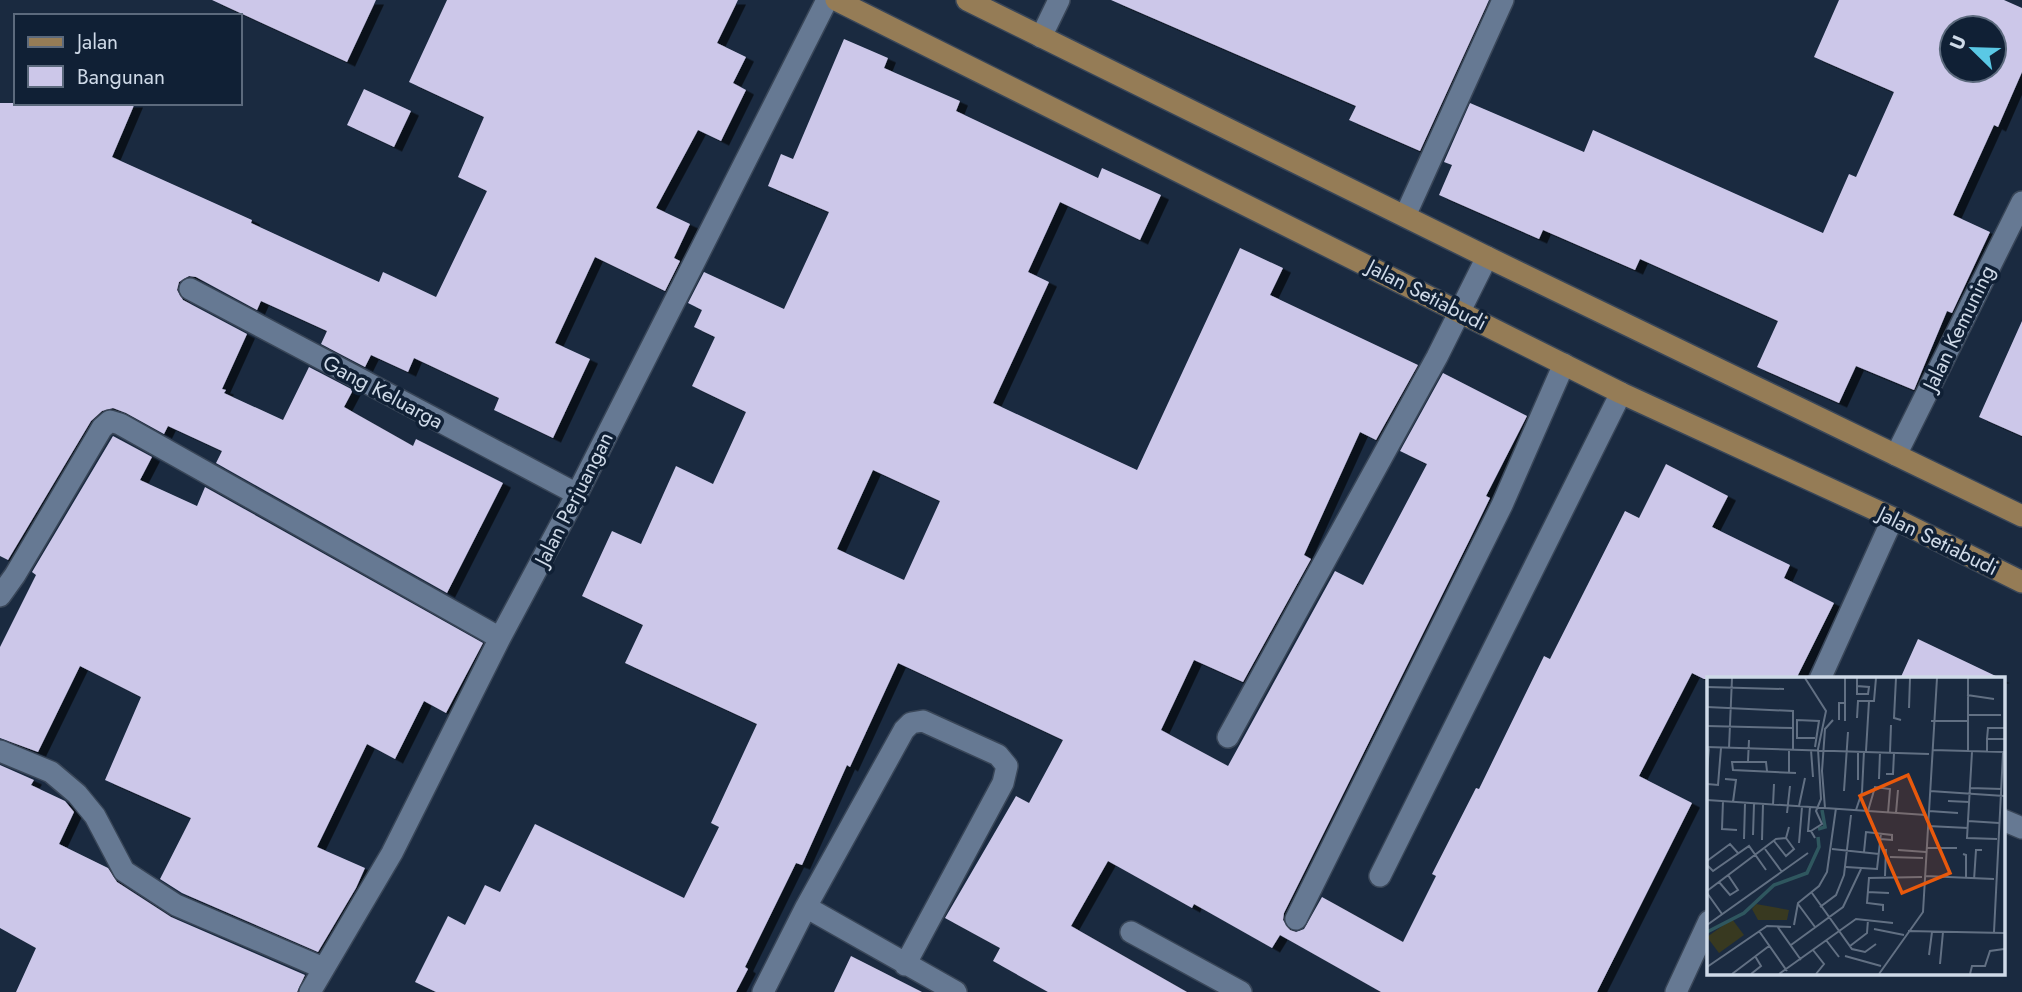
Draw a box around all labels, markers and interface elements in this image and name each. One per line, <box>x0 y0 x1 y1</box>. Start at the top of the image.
legend <box>14 14 242 105</box>
north arrow <box>1938 14 2008 84</box>
text: Jalan <box>74 27 118 57</box>
text: U <box>1943 31 1973 54</box>
text: Bangunan <box>77 62 165 92</box>
street label: Jalan Setiabudi <box>1359 251 1492 338</box>
street label: Jalan Kemuning <box>1914 260 2002 399</box>
street label: Gang Keluarga <box>317 348 449 436</box>
street label: Jalan Perjuangan <box>526 427 621 574</box>
street label: Jalan Setiabudi <box>1870 498 2003 583</box>
inset map <box>1707 677 2004 974</box>

